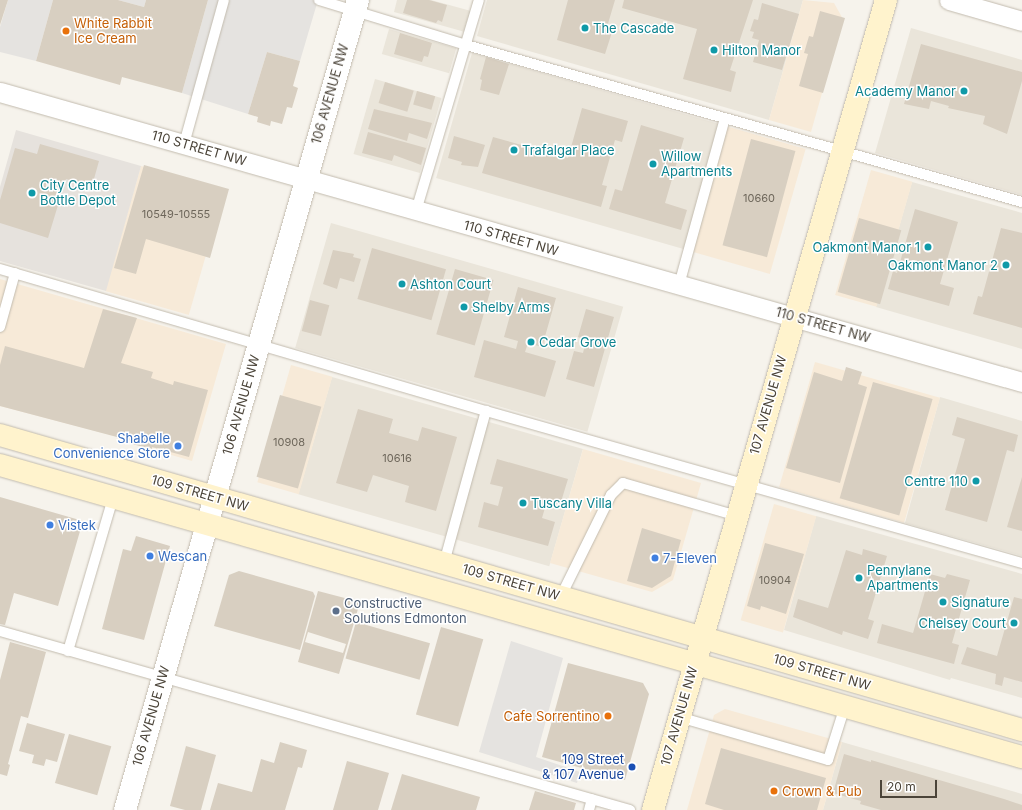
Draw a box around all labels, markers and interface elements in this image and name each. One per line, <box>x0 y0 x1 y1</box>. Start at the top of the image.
place label: White Rabbit Ice Cream <box>74 16 152 47</box>
place label: The Cascade <box>593 20 674 36</box>
marker: The Cascade <box>580 23 590 33</box>
marker: White Rabbit Ice Cream <box>61 26 71 36</box>
street label: 106 AVENUE NW <box>308 42 352 146</box>
place label: Hilton Manor <box>722 42 801 58</box>
marker: Hilton Manor <box>709 45 719 55</box>
place label: Academy Manor <box>855 83 956 99</box>
marker: Academy Manor <box>959 86 969 96</box>
street label: 110 STREET NW <box>150 127 248 169</box>
place label: Trafalgar Place <box>522 142 614 158</box>
marker: Trafalgar Place <box>509 145 519 155</box>
place label: Willow Apartments <box>661 149 732 180</box>
marker: Willow Apartments <box>648 159 658 169</box>
place label: City Centre Bottle Depot <box>40 178 116 209</box>
marker: City Centre Bottle Depot <box>27 188 37 198</box>
house number: 10660 <box>743 191 775 205</box>
house number: 10549-10555 <box>142 207 210 221</box>
street label: 110 STREET NW <box>462 217 560 259</box>
place label: Oakmont Manor 1 <box>812 239 920 255</box>
marker: Oakmont Manor 1 <box>923 242 933 252</box>
place label: Oakmont Manor 2 <box>888 257 998 273</box>
marker: Oakmont Manor 2 <box>1001 260 1011 270</box>
place label: Ashton Court <box>410 276 491 292</box>
marker: Ashton Court <box>397 279 407 289</box>
place label: Shelby Arms <box>472 299 550 315</box>
marker: Shelby Arms <box>459 302 469 312</box>
street label: 110 STREET NW <box>774 304 872 346</box>
place label: Cedar Grove <box>539 334 616 350</box>
marker: Cedar Grove <box>526 337 536 347</box>
street label: 106 AVENUE NW <box>219 353 263 457</box>
street label: 107 AVENUE NW <box>746 354 790 456</box>
place label: Shabelle Convenience Store <box>53 431 170 462</box>
house number: 10908 <box>273 435 305 449</box>
marker: Shabelle Convenience Store <box>173 441 183 451</box>
house number: 10616 <box>382 451 412 465</box>
street label: 109 STREET NW <box>150 472 250 514</box>
place label: Centre 110 <box>904 473 968 489</box>
marker: Centre 110 <box>971 476 981 486</box>
place label: Tuscany Villa <box>531 495 612 511</box>
marker: Tuscany Villa <box>518 498 528 508</box>
place label: Vistek <box>58 517 96 533</box>
marker: Vistek <box>45 520 55 530</box>
place label: Wescan <box>158 548 207 564</box>
place label: 7-Eleven <box>663 550 717 566</box>
marker: Wescan <box>145 551 155 561</box>
marker: 7-Eleven <box>650 553 660 563</box>
street label: 109 STREET NW <box>461 561 561 603</box>
place label: Pennylane Apartments <box>867 563 938 594</box>
house number: 10904 <box>759 573 791 587</box>
marker: Pennylane Apartments <box>854 573 864 583</box>
place label: Signature <box>951 594 1010 610</box>
place label: Constructive Solutions Edmonton <box>344 596 467 627</box>
marker: Signature <box>938 597 948 607</box>
marker: Constructive Solutions Edmonton <box>331 606 341 616</box>
place label: Chelsey Court <box>919 615 1006 631</box>
marker: Chelsey Court <box>1009 618 1019 628</box>
street label: 109 STREET NW <box>772 651 872 693</box>
street label: 106 AVENUE NW <box>129 664 173 768</box>
street label: 107 AVENUE NW <box>657 665 701 767</box>
place label: Cafe Sorrentino <box>503 708 600 724</box>
marker: Cafe Sorrentino <box>603 711 613 721</box>
place label: 109 Street & 107 Avenue <box>542 752 624 783</box>
marker: 109 Street & 107 Avenue <box>627 762 637 772</box>
scale bar <box>882 772 939 798</box>
text: 20 m <box>887 779 916 794</box>
place label: Crown & Pub <box>782 783 862 799</box>
marker: Crown & Pub <box>769 786 779 796</box>

